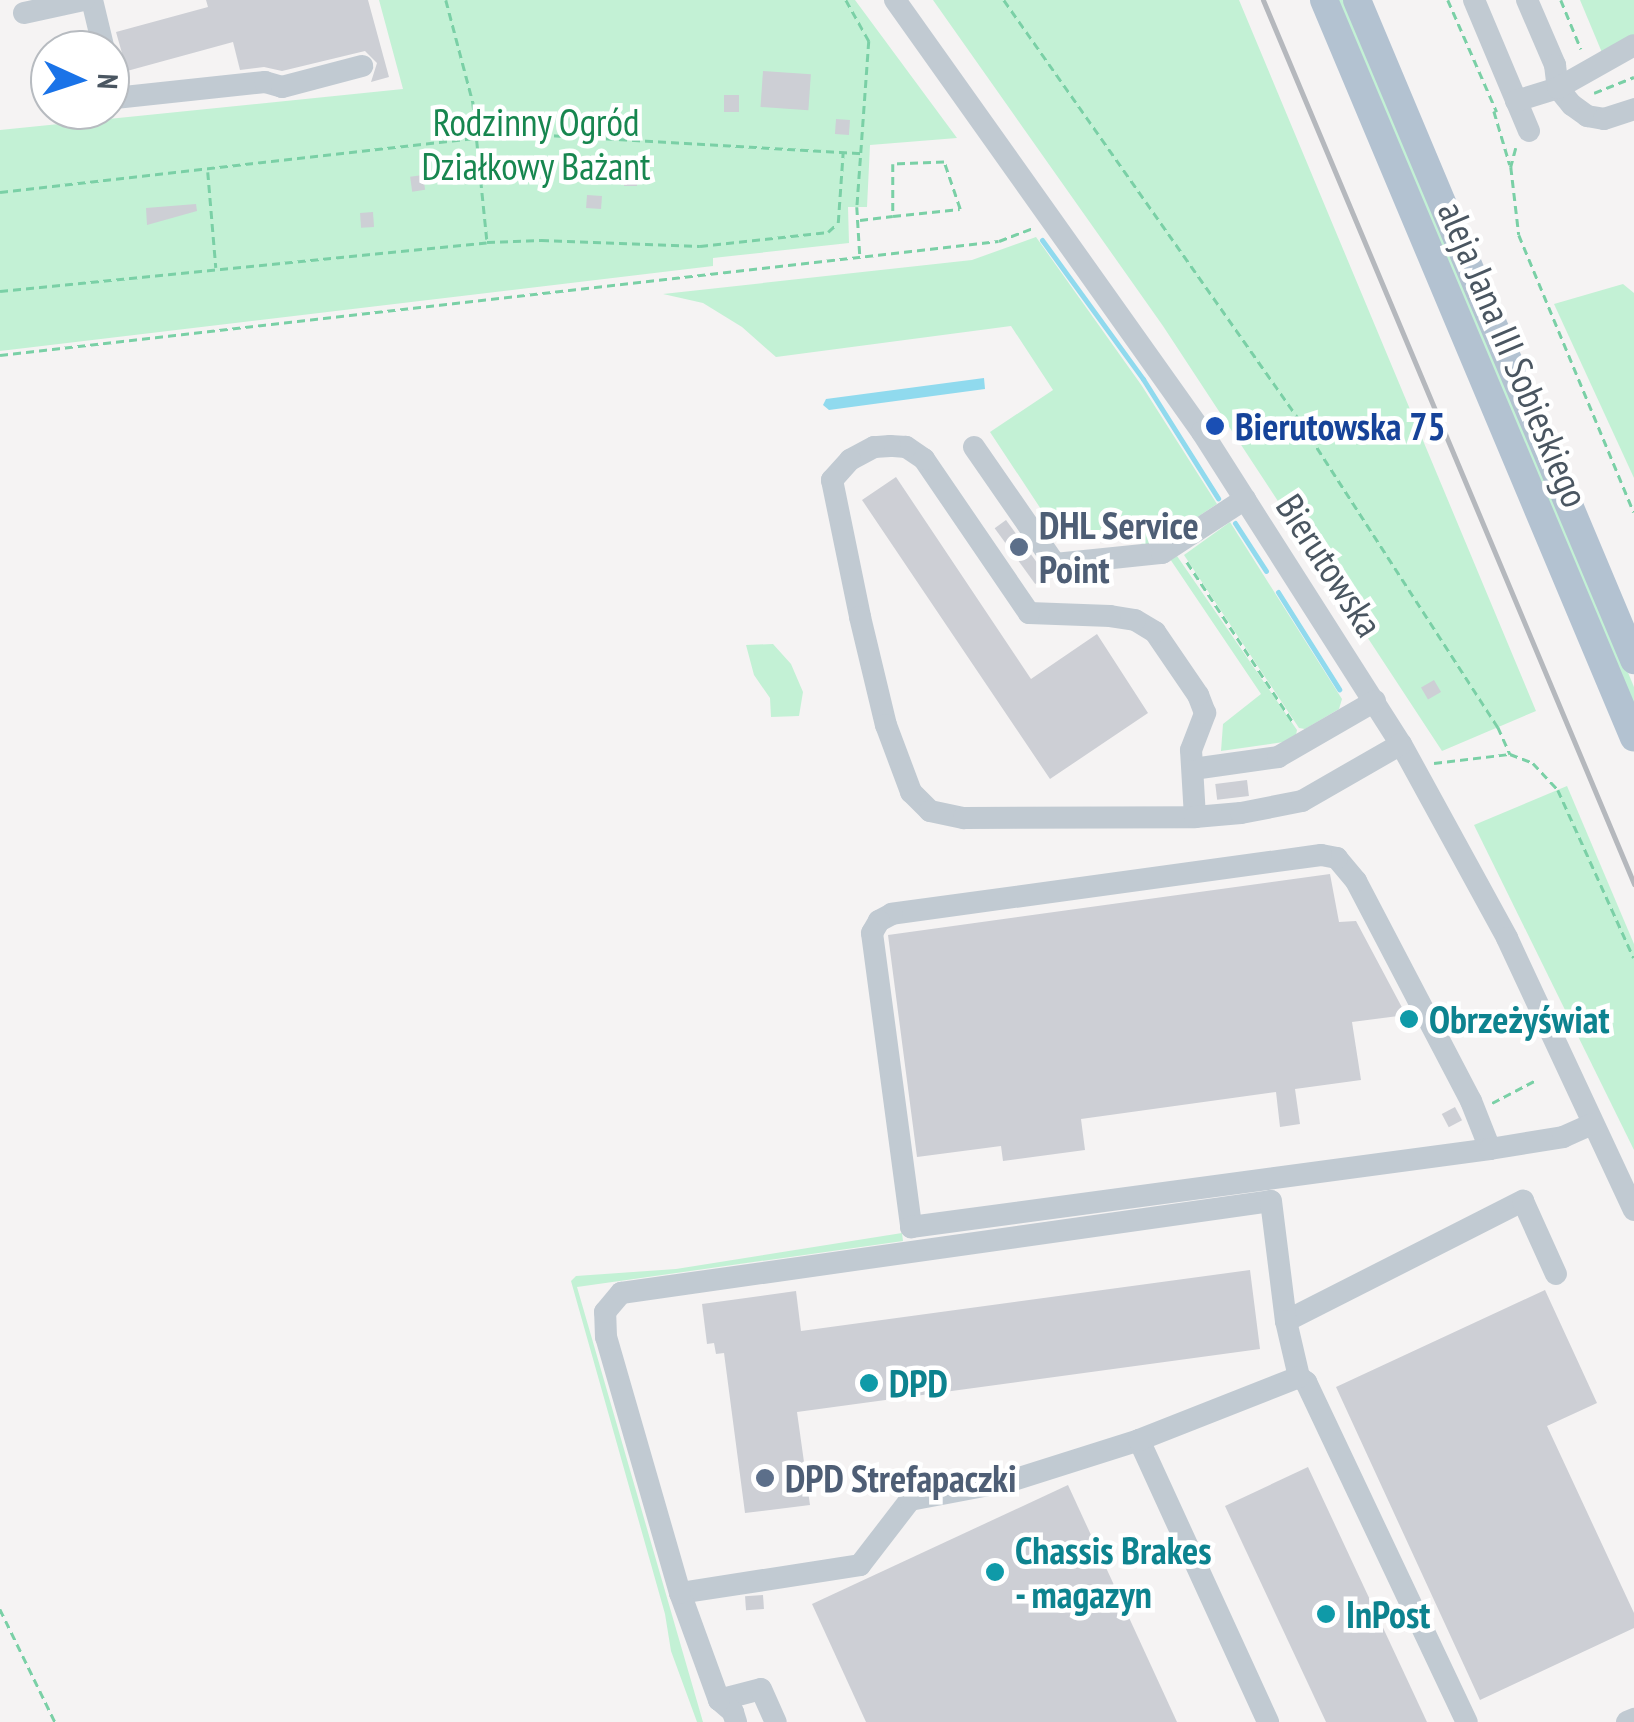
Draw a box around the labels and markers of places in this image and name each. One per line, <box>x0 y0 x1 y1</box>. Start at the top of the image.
place label: Bierutowska 75 <box>1235 403 1446 449</box>
marker: Bierutowska 75 <box>1204 415 1226 437</box>
place label: DHL Service Point <box>1039 502 1200 592</box>
marker: DHL Service Point <box>1008 536 1030 558</box>
place label: Obrzeżyświat <box>1429 996 1609 1042</box>
marker: Obrzeżyświat <box>1398 1008 1420 1030</box>
place label: DPD <box>889 1360 948 1406</box>
marker: DPD <box>858 1372 880 1394</box>
place label: DPD Strefapaczki <box>785 1455 1017 1501</box>
marker: DPD Strefapaczki <box>754 1467 776 1489</box>
place label: Chassis Brakes - magazyn <box>1015 1527 1212 1616</box>
marker: Chassis Brakes - magazyn <box>984 1561 1006 1583</box>
place label: InPost <box>1346 1591 1430 1637</box>
marker: InPost <box>1315 1603 1337 1625</box>

